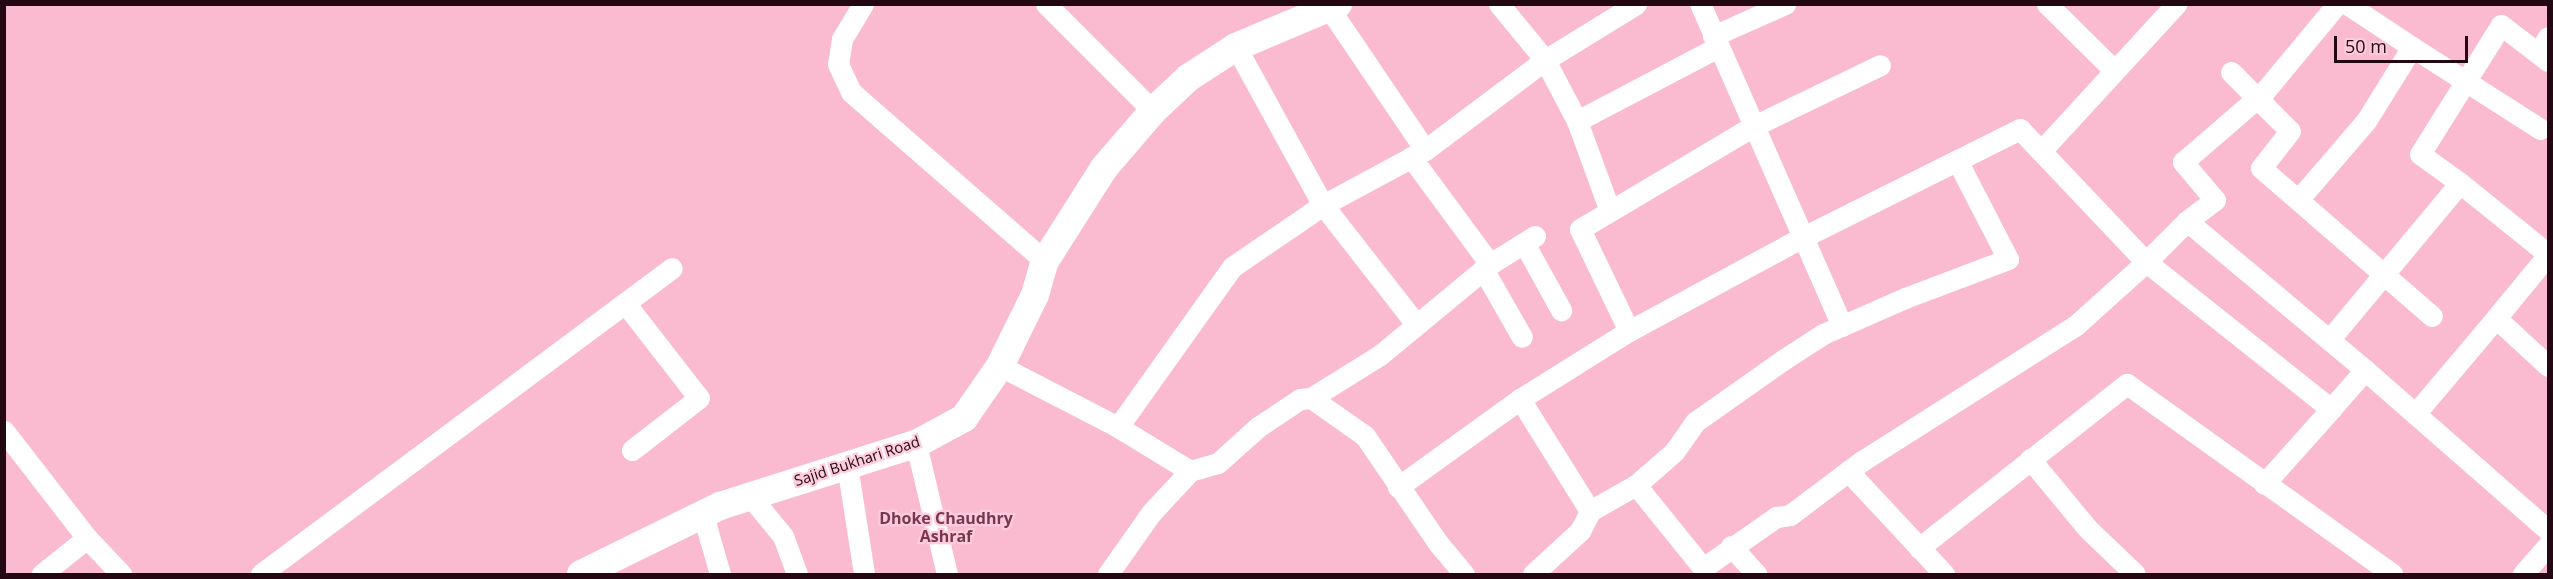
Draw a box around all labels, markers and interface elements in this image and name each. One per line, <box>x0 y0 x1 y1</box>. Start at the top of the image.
scale bar <box>2337 24 2470 62</box>
text: 50 m <box>2345 34 2387 58</box>
street label: Sajid Bukhari Road <box>792 432 922 490</box>
district label: Dhoke Chaudhry Ashraf <box>879 508 1013 546</box>

